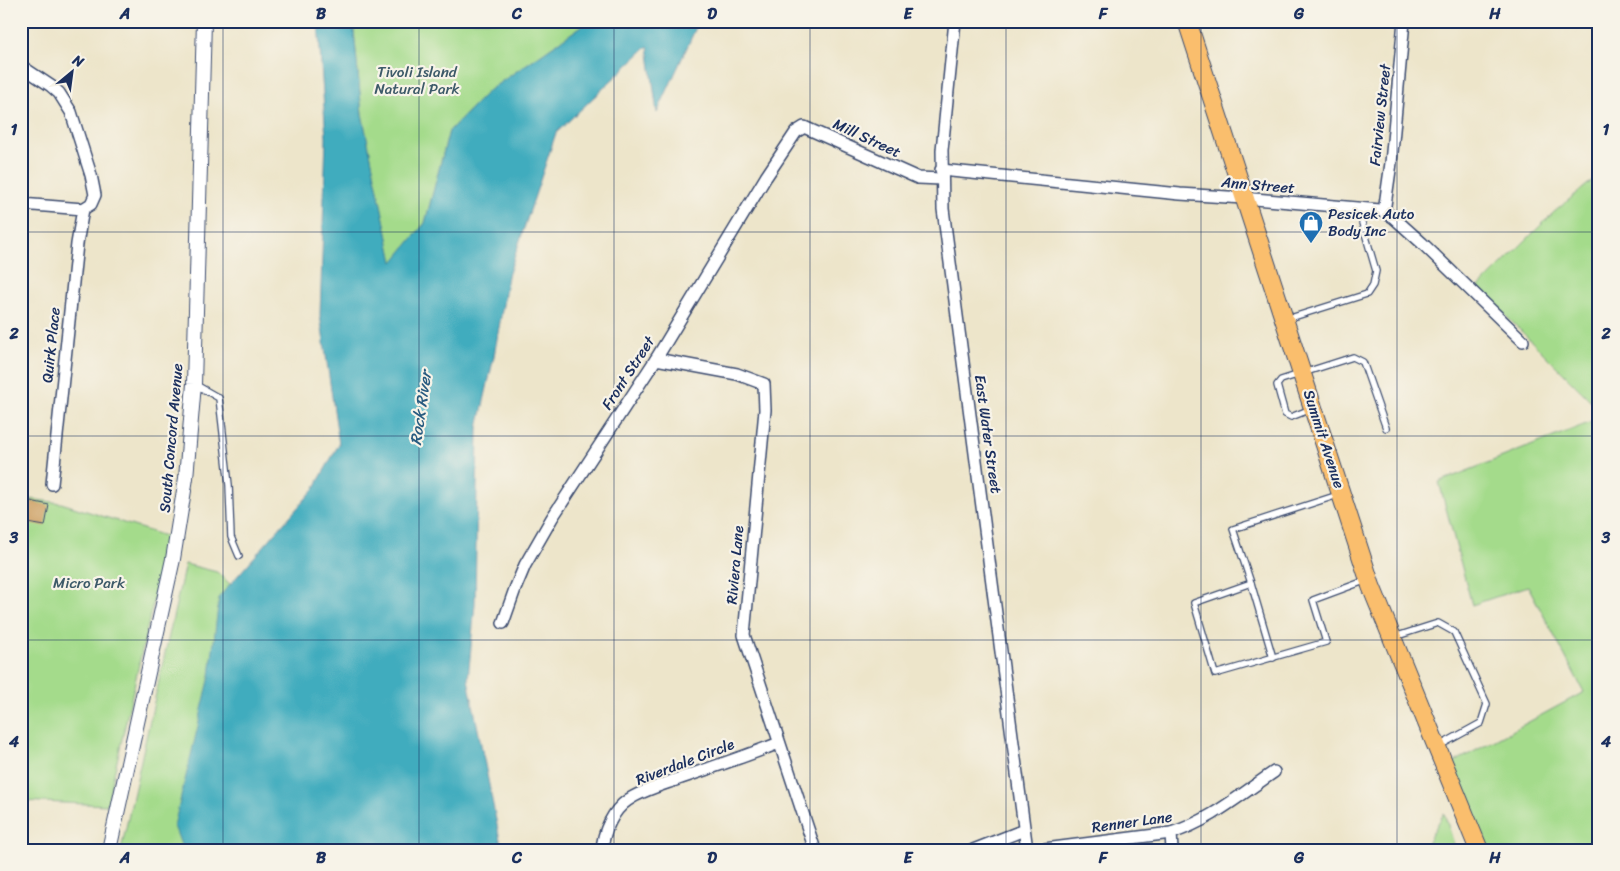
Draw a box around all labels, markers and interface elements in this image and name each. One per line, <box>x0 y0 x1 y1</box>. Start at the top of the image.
text: A <box>119 0 130 28</box>
text: B <box>316 0 327 28</box>
text: C <box>511 0 523 28</box>
text: D <box>707 0 717 28</box>
text: E <box>904 0 914 28</box>
text: F <box>1098 0 1109 28</box>
text: G <box>1293 0 1305 28</box>
text: H <box>1488 0 1501 28</box>
text: N <box>67 47 89 74</box>
north arrow <box>48 48 98 98</box>
park label: Tivoli Island Natural Park <box>374 59 460 102</box>
street label: Fairview Street <box>1362 62 1398 167</box>
street label: Mill Street <box>829 111 906 165</box>
text: 1 <box>11 115 18 144</box>
text: 1 <box>1603 115 1610 144</box>
street label: Ann Street <box>1219 169 1296 201</box>
place label: Pesicek Auto Body Inc <box>1328 201 1415 244</box>
shop icon: Pesicek Auto Body Inc <box>1298 210 1324 244</box>
street label: Quirk Place <box>34 306 68 384</box>
text: 2 <box>8 319 19 348</box>
text: 2 <box>1600 319 1611 348</box>
street label: Front Street <box>594 330 662 415</box>
street label: South Concord Avenue <box>152 362 191 514</box>
water label: Rock River <box>401 366 441 447</box>
street label: East Water Street <box>967 373 1009 496</box>
street label: Summit Avenue <box>1296 386 1352 492</box>
text: 3 <box>9 523 19 552</box>
text: 3 <box>1601 523 1611 552</box>
street label: Riviera Lane <box>719 525 751 605</box>
park label: Micro Park <box>53 570 126 596</box>
text: 4 <box>8 727 19 756</box>
text: 4 <box>1600 727 1611 756</box>
street label: Riverdale Circle <box>632 731 738 793</box>
street label: Renner Lane <box>1090 803 1174 841</box>
text: A <box>119 843 130 871</box>
text: B <box>316 843 327 871</box>
text: C <box>511 843 523 871</box>
text: D <box>707 843 717 871</box>
text: E <box>904 843 914 871</box>
text: F <box>1098 843 1109 871</box>
text: G <box>1293 843 1305 871</box>
text: H <box>1488 843 1501 871</box>

